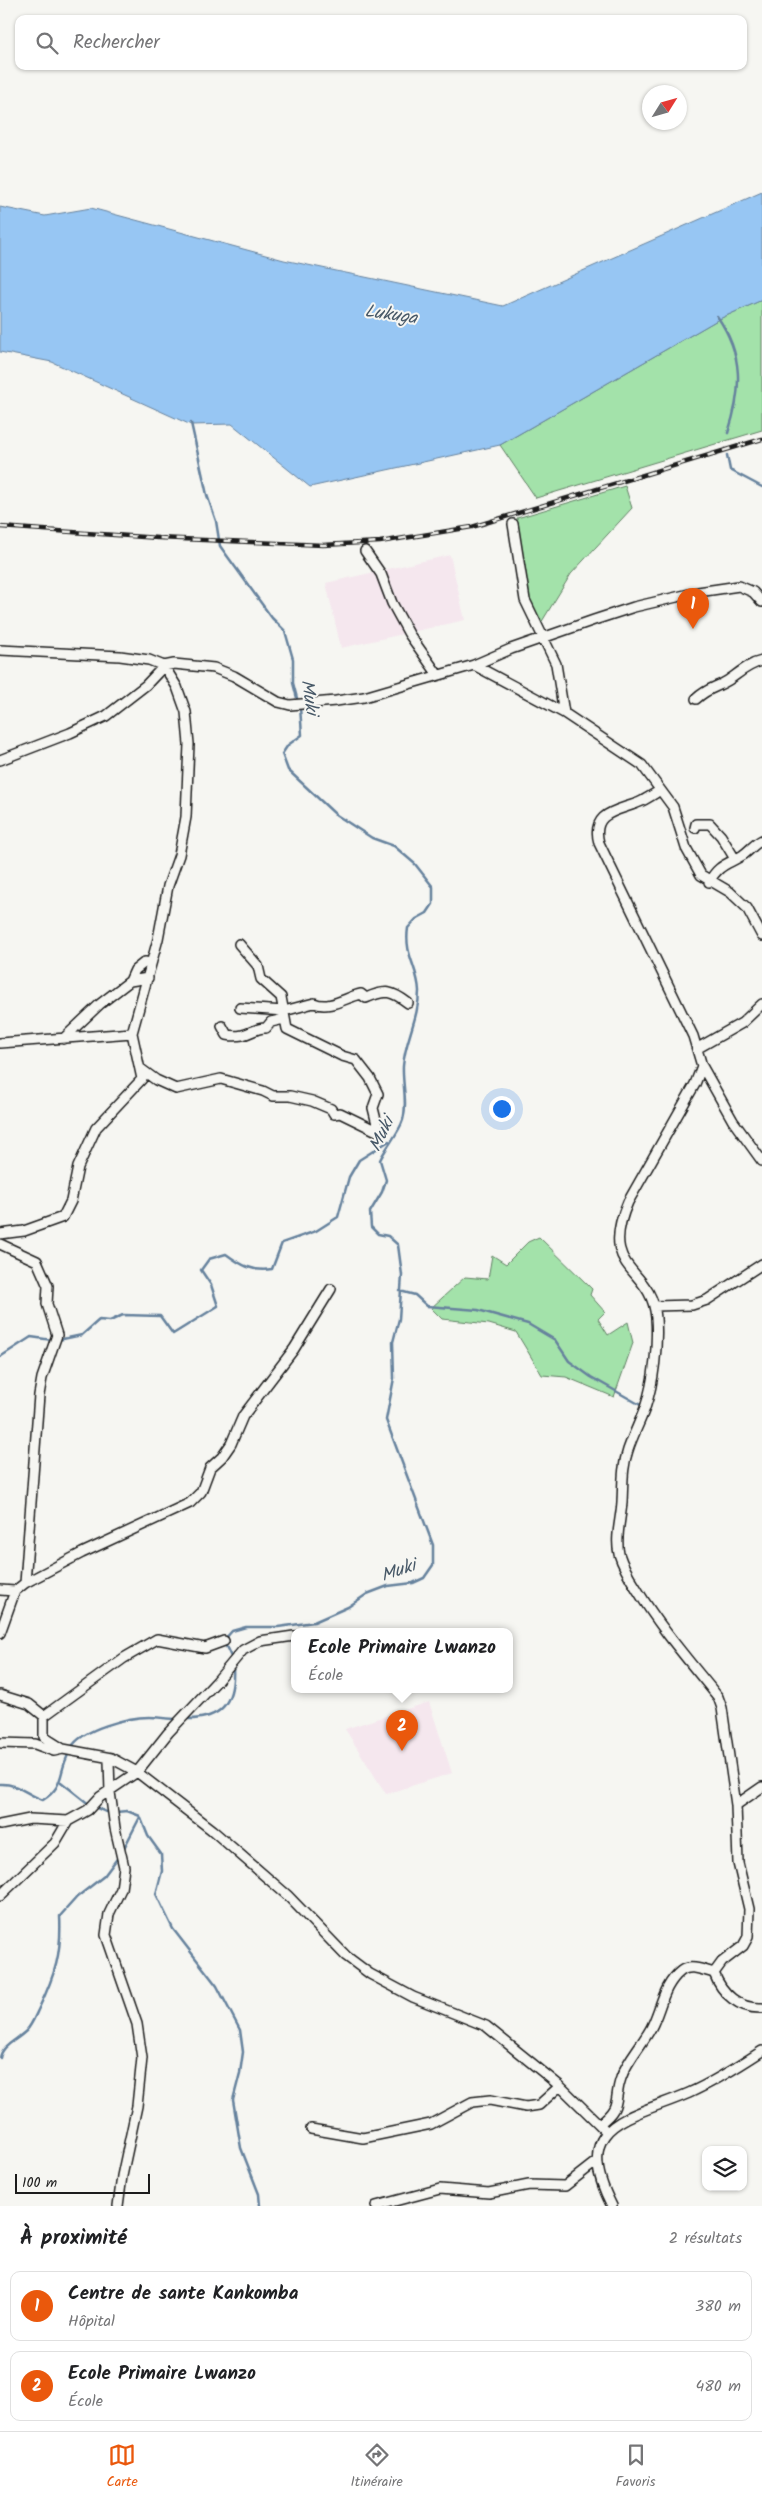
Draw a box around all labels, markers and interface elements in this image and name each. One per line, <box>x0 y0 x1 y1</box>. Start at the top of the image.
search box <box>15 15 747 70</box>
text: Rechercher <box>73 28 160 58</box>
icon: search <box>33 29 61 57</box>
north arrow <box>642 85 687 130</box>
water label: Lukuga <box>363 297 420 334</box>
pin: 1 <box>677 588 709 629</box>
water label: Muki <box>291 677 326 721</box>
your location <box>489 1096 515 1122</box>
water label: Muki <box>362 1109 405 1157</box>
water label: Muki <box>377 1551 424 1591</box>
popup <box>291 1628 513 1693</box>
text: Ecole Primaire Lwanzo <box>308 1633 496 1663</box>
text: École <box>308 1663 343 1688</box>
pin: 2 <box>386 1710 418 1751</box>
map controls <box>702 2146 747 2191</box>
button: layers <box>702 2146 747 2191</box>
scale bar <box>15 2171 150 2194</box>
text: 100 m <box>22 2172 57 2194</box>
text: À proximité <box>20 2222 127 2255</box>
text: 2 résultats <box>669 2226 742 2251</box>
text: Centre de sante Kankomba <box>68 2279 298 2309</box>
text: 1 <box>35 2294 39 2319</box>
text: 380 m <box>695 2294 741 2319</box>
text: Hôpital <box>68 2309 115 2334</box>
text: Ecole Primaire Lwanzo <box>68 2359 256 2389</box>
text: 2 <box>32 2374 42 2399</box>
text: 480 m <box>695 2374 741 2399</box>
text: École <box>68 2389 103 2414</box>
tab: Carte <box>106 2441 138 2493</box>
tab: Itinéraire <box>351 2441 403 2493</box>
tab: Favoris <box>616 2441 656 2493</box>

